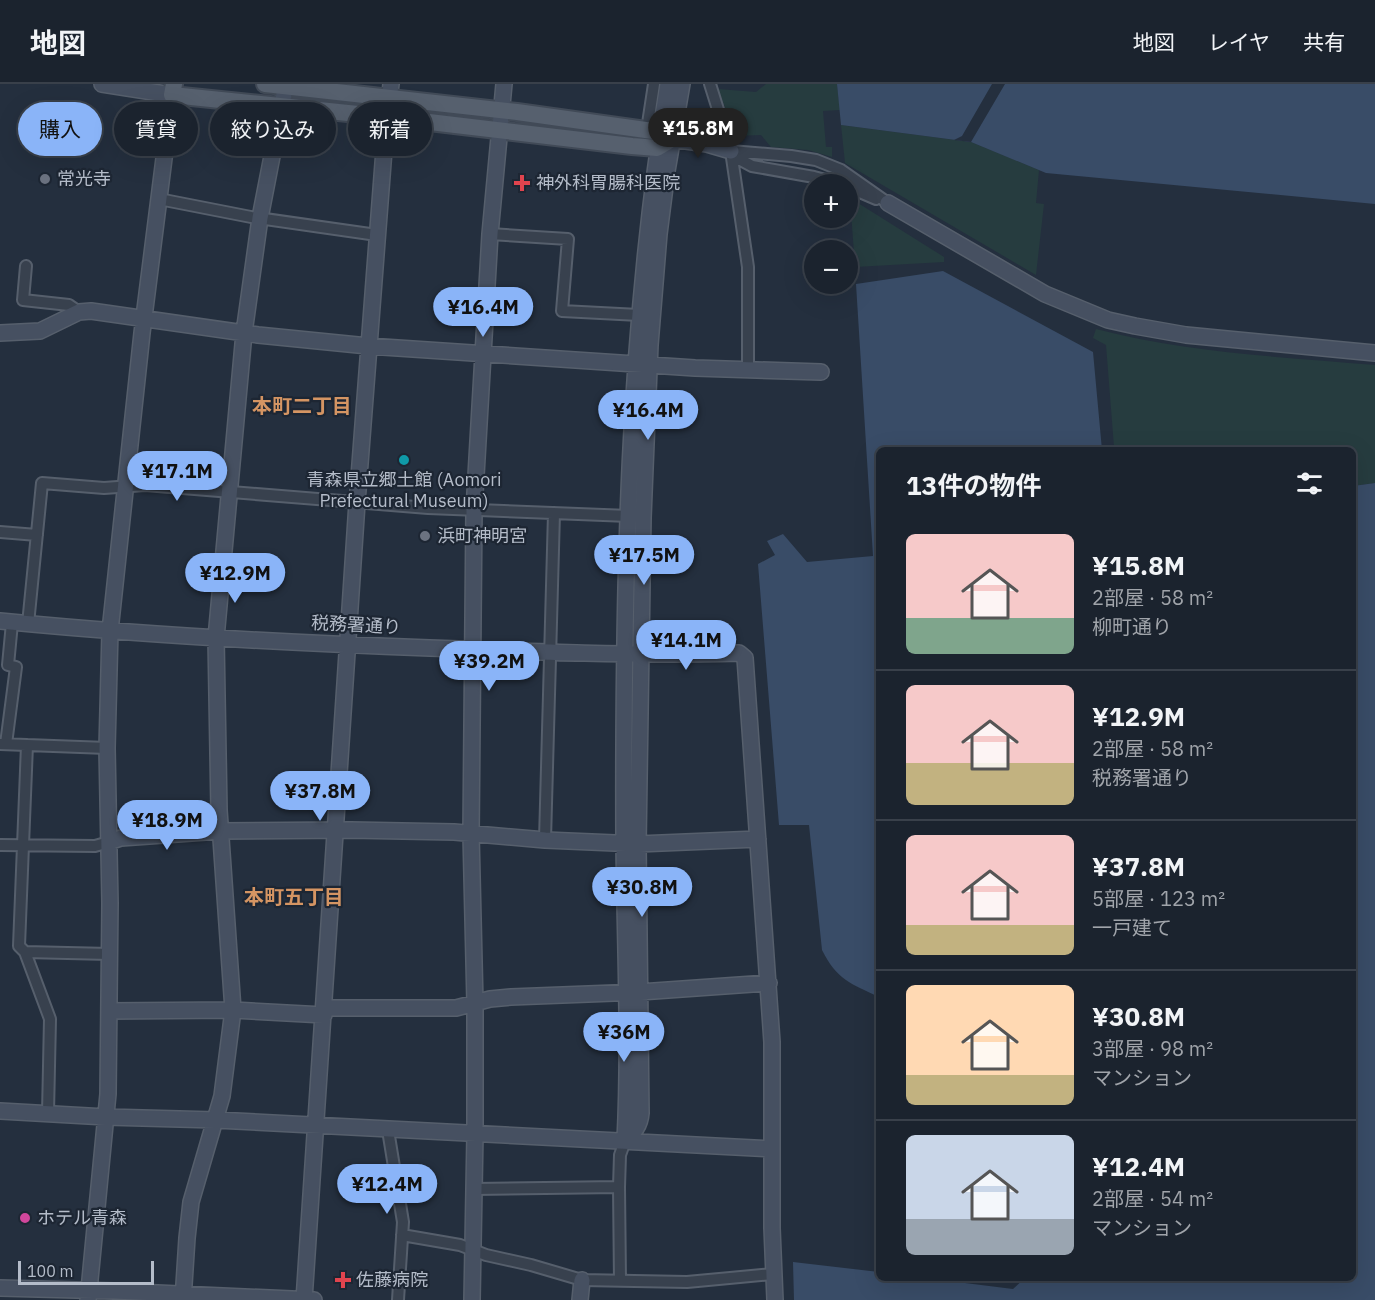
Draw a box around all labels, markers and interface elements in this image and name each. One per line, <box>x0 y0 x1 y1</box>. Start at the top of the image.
text: 地図 <box>30 24 86 61</box>
text: 地図 <box>1133 28 1175 56</box>
text: レイヤ <box>1208 28 1270 56</box>
text: 共有 <box>1303 28 1345 56</box>
chip: 購入 <box>18 102 102 156</box>
chip: 賃貸 <box>114 102 198 156</box>
chip: 絞り込み <box>210 102 336 156</box>
chip: 新着 <box>348 102 432 156</box>
pin: ¥15.8M <box>649 108 747 159</box>
text: ¥15.8M <box>662 114 734 141</box>
place label: 常光寺 <box>57 167 111 190</box>
place label: 神外科胃腸科医院 <box>536 171 680 194</box>
marker: 常光寺 <box>38 172 52 186</box>
marker: 神外科胃腸科医院 <box>513 174 531 192</box>
map controls <box>804 174 858 294</box>
button: + <box>804 174 858 228</box>
button: − <box>804 240 858 294</box>
pin: ¥16.4M <box>434 287 532 338</box>
text: ¥16.4M <box>447 293 519 320</box>
pin: ¥16.4M <box>599 390 697 441</box>
district label: 本町二丁目 <box>252 392 352 419</box>
text: ¥16.4M <box>612 396 684 423</box>
pin: ¥17.1M <box>128 451 226 502</box>
marker: 青森県立郷土館 (Aomori Prefectural Museum) <box>397 453 411 467</box>
text: ¥17.1M <box>141 457 213 484</box>
icon: filters <box>1293 467 1326 500</box>
place label: 青森県立郷土館 (Aomori Prefectural Museum) <box>307 468 501 512</box>
text: 13件の物件 <box>906 468 1041 502</box>
place label: 浜町神明宮 <box>437 524 527 547</box>
marker: 浜町神明宮 <box>418 529 432 543</box>
pin: ¥17.5M <box>595 535 693 586</box>
text: ¥17.5M <box>608 541 680 568</box>
text: ¥15.8M <box>1092 548 1185 582</box>
pin: ¥12.9M <box>186 553 284 604</box>
icon: home <box>954 558 1026 630</box>
text: ¥12.9M <box>199 559 271 586</box>
text: 2部屋 · 58 m² <box>1092 584 1213 611</box>
street label: 税務署通り <box>310 611 402 638</box>
text: 柳町通り <box>1092 613 1172 640</box>
pin: ¥14.1M <box>637 620 735 671</box>
text: ¥14.1M <box>650 626 722 653</box>
pin: ¥39.2M <box>440 641 538 692</box>
text: ¥39.2M <box>453 647 525 674</box>
text: ¥12.9M <box>1092 699 1185 733</box>
icon: home <box>954 709 1026 781</box>
text: 2部屋 · 58 m² <box>1092 735 1213 762</box>
text: 税務署通り <box>1092 764 1192 791</box>
pin: ¥37.8M <box>271 771 369 822</box>
text: ¥37.8M <box>284 777 356 804</box>
pin: ¥18.9M <box>118 800 216 851</box>
text: ¥18.9M <box>131 806 203 833</box>
text: ¥37.8M <box>1092 849 1185 883</box>
icon: home <box>954 859 1026 931</box>
pin: ¥30.8M <box>593 867 691 918</box>
text: ¥30.8M <box>606 873 678 900</box>
district label: 本町五丁目 <box>244 883 344 910</box>
text: 5部屋 · 123 m² <box>1092 885 1225 912</box>
text: 一戸建て <box>1092 914 1172 941</box>
text: ¥30.8M <box>1092 999 1185 1033</box>
icon: home <box>954 1009 1026 1081</box>
pin: ¥36M <box>588 1012 660 1063</box>
text: ¥36M <box>597 1018 651 1045</box>
text: 3部屋 · 98 m² <box>1092 1035 1213 1062</box>
text: マンション <box>1092 1064 1192 1091</box>
text: ¥12.4M <box>1092 1149 1185 1183</box>
icon: home <box>954 1159 1026 1231</box>
pin: ¥12.4M <box>338 1164 436 1215</box>
text: ¥12.4M <box>351 1170 423 1197</box>
text: 2部屋 · 54 m² <box>1092 1185 1213 1212</box>
place label: ホテル青森 <box>37 1206 127 1229</box>
marker: ホテル青森 <box>18 1211 32 1225</box>
text: マンション <box>1092 1214 1192 1241</box>
scale bar <box>18 1258 154 1286</box>
text: 100 m <box>27 1261 74 1281</box>
place label: 佐藤病院 <box>356 1268 428 1291</box>
marker: 佐藤病院 <box>334 1271 352 1289</box>

